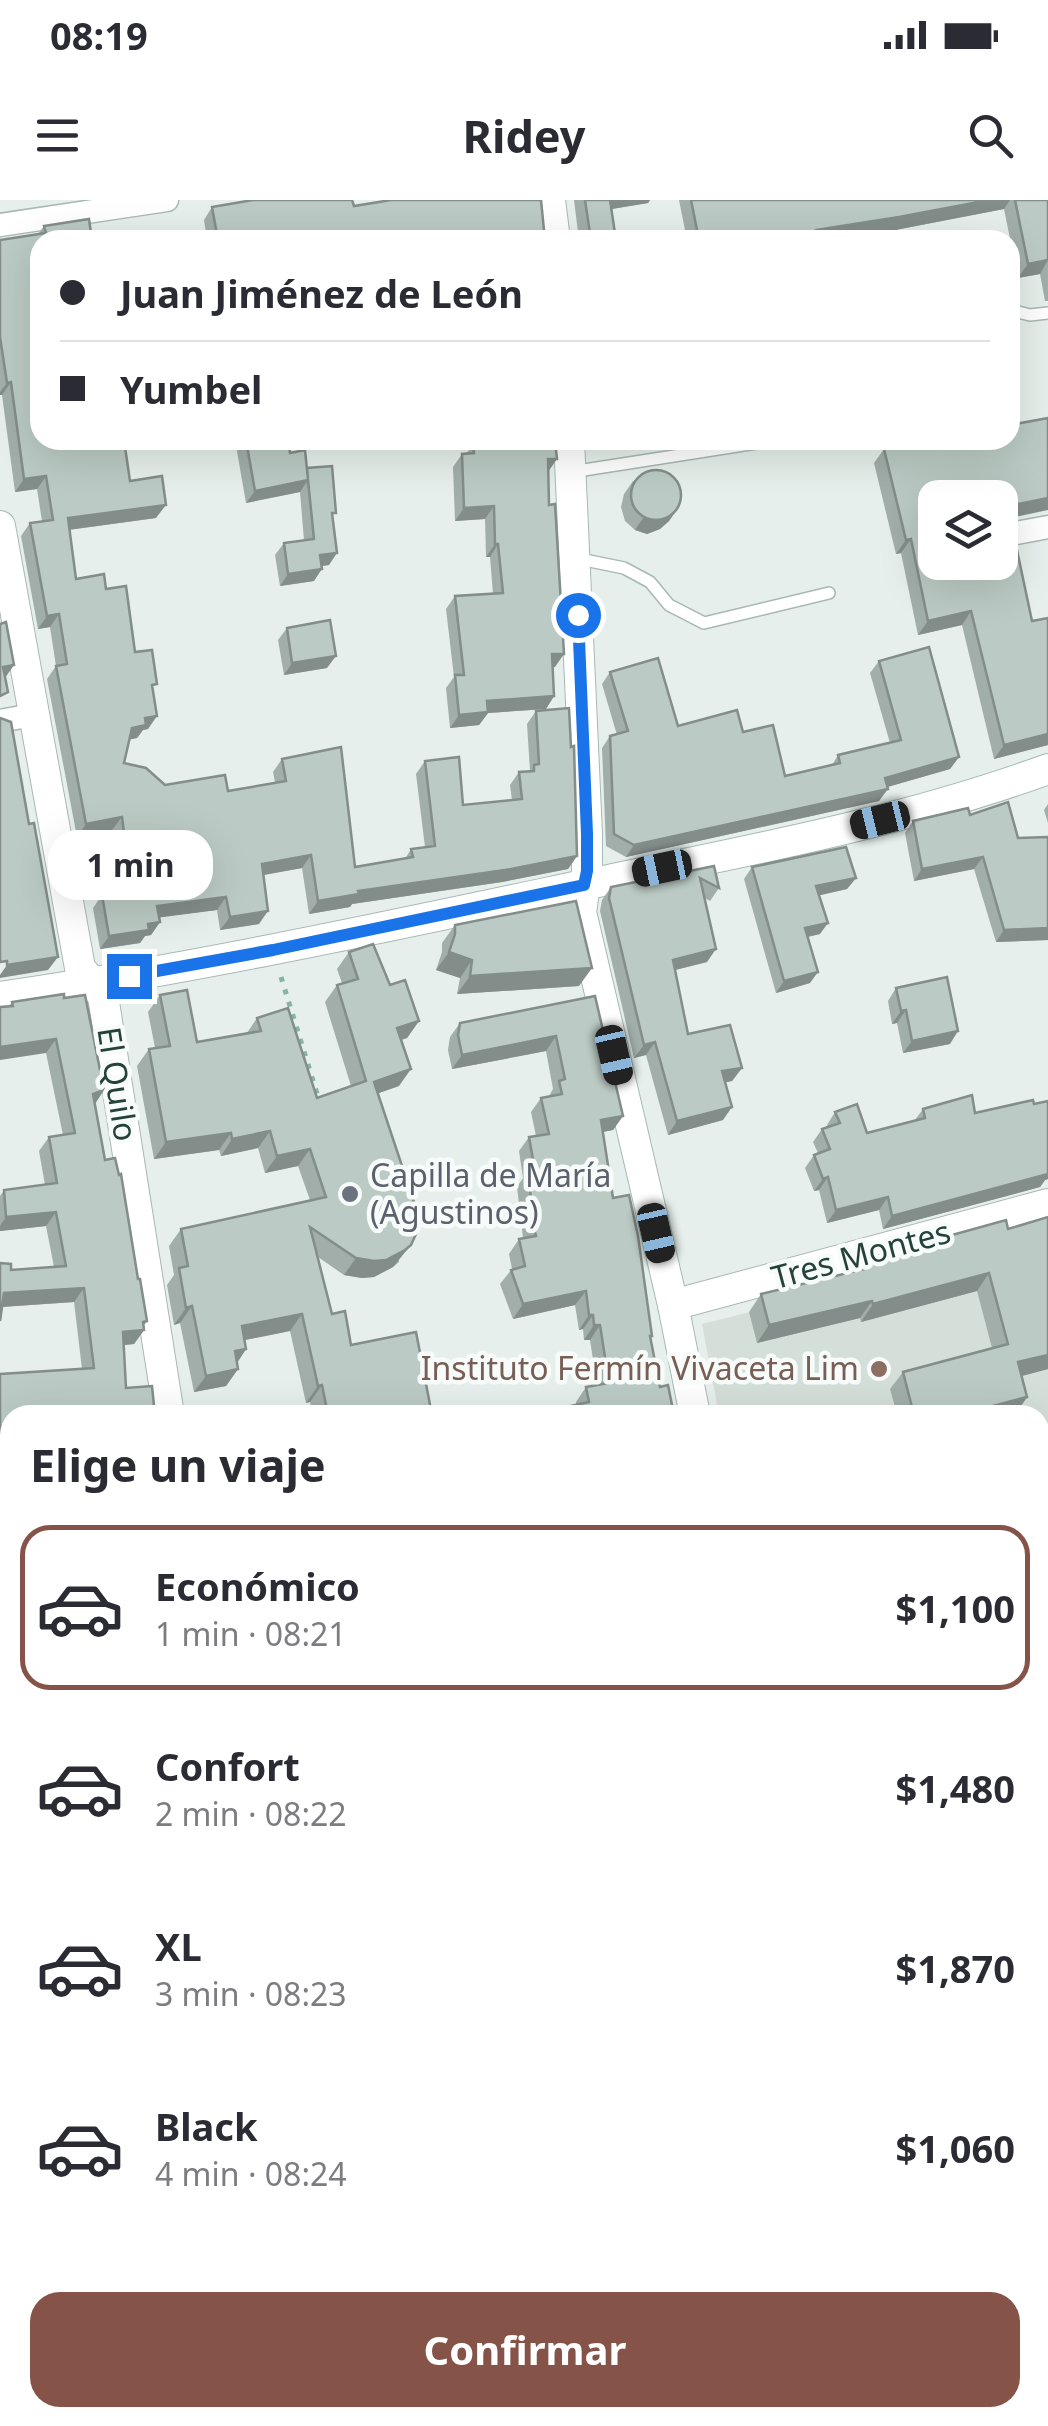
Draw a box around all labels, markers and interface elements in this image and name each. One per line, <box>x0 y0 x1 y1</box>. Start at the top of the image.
text: 08:19 <box>50 9 148 61</box>
text: Ridey <box>462 105 586 166</box>
icon: menu <box>30 108 85 163</box>
icon: search <box>963 108 1018 163</box>
text: Juan Jiménez de León <box>120 267 523 319</box>
text: Yumbel <box>120 363 262 415</box>
map controls <box>918 480 1018 580</box>
button: layers <box>918 480 1018 580</box>
route start <box>556 593 601 638</box>
car <box>847 798 913 842</box>
callout: 1 min <box>46 831 212 901</box>
text: 1 min <box>86 843 175 886</box>
car <box>630 847 694 889</box>
route end <box>107 954 152 999</box>
car <box>593 1022 635 1088</box>
street label: El Quilo <box>88 1024 149 1144</box>
place label: Capilla de María (Agustinos) <box>370 1153 611 1233</box>
marker: Capilla de María (Agustinos) <box>339 1183 361 1205</box>
car <box>635 1200 677 1266</box>
street label: Tres Montes <box>766 1209 955 1298</box>
place label: Instituto Fermín Vivaceta Lim <box>421 1346 859 1389</box>
marker: Instituto Fermín Vivaceta Lim <box>868 1358 890 1380</box>
text: Elige un viaje <box>30 1434 326 1495</box>
text: Económico <box>155 1560 360 1612</box>
icon: car <box>35 1563 125 1653</box>
text: $1,100 <box>895 1582 1015 1634</box>
text: 1 min · 08:21 <box>155 1612 347 1655</box>
text: Confort <box>155 1740 300 1792</box>
icon: car <box>35 1743 125 1833</box>
text: $1,480 <box>895 1762 1015 1814</box>
text: 2 min · 08:22 <box>155 1792 347 1835</box>
text: XL <box>155 1920 202 1972</box>
icon: car <box>35 1923 125 2013</box>
text: $1,870 <box>895 1942 1015 1994</box>
text: 3 min · 08:23 <box>155 1972 347 2015</box>
text: Black <box>155 2100 258 2152</box>
icon: car <box>35 2103 125 2193</box>
text: $1,060 <box>895 2122 1015 2174</box>
text: 4 min · 08:24 <box>155 2152 347 2195</box>
button: Confirmar <box>30 2292 1020 2407</box>

